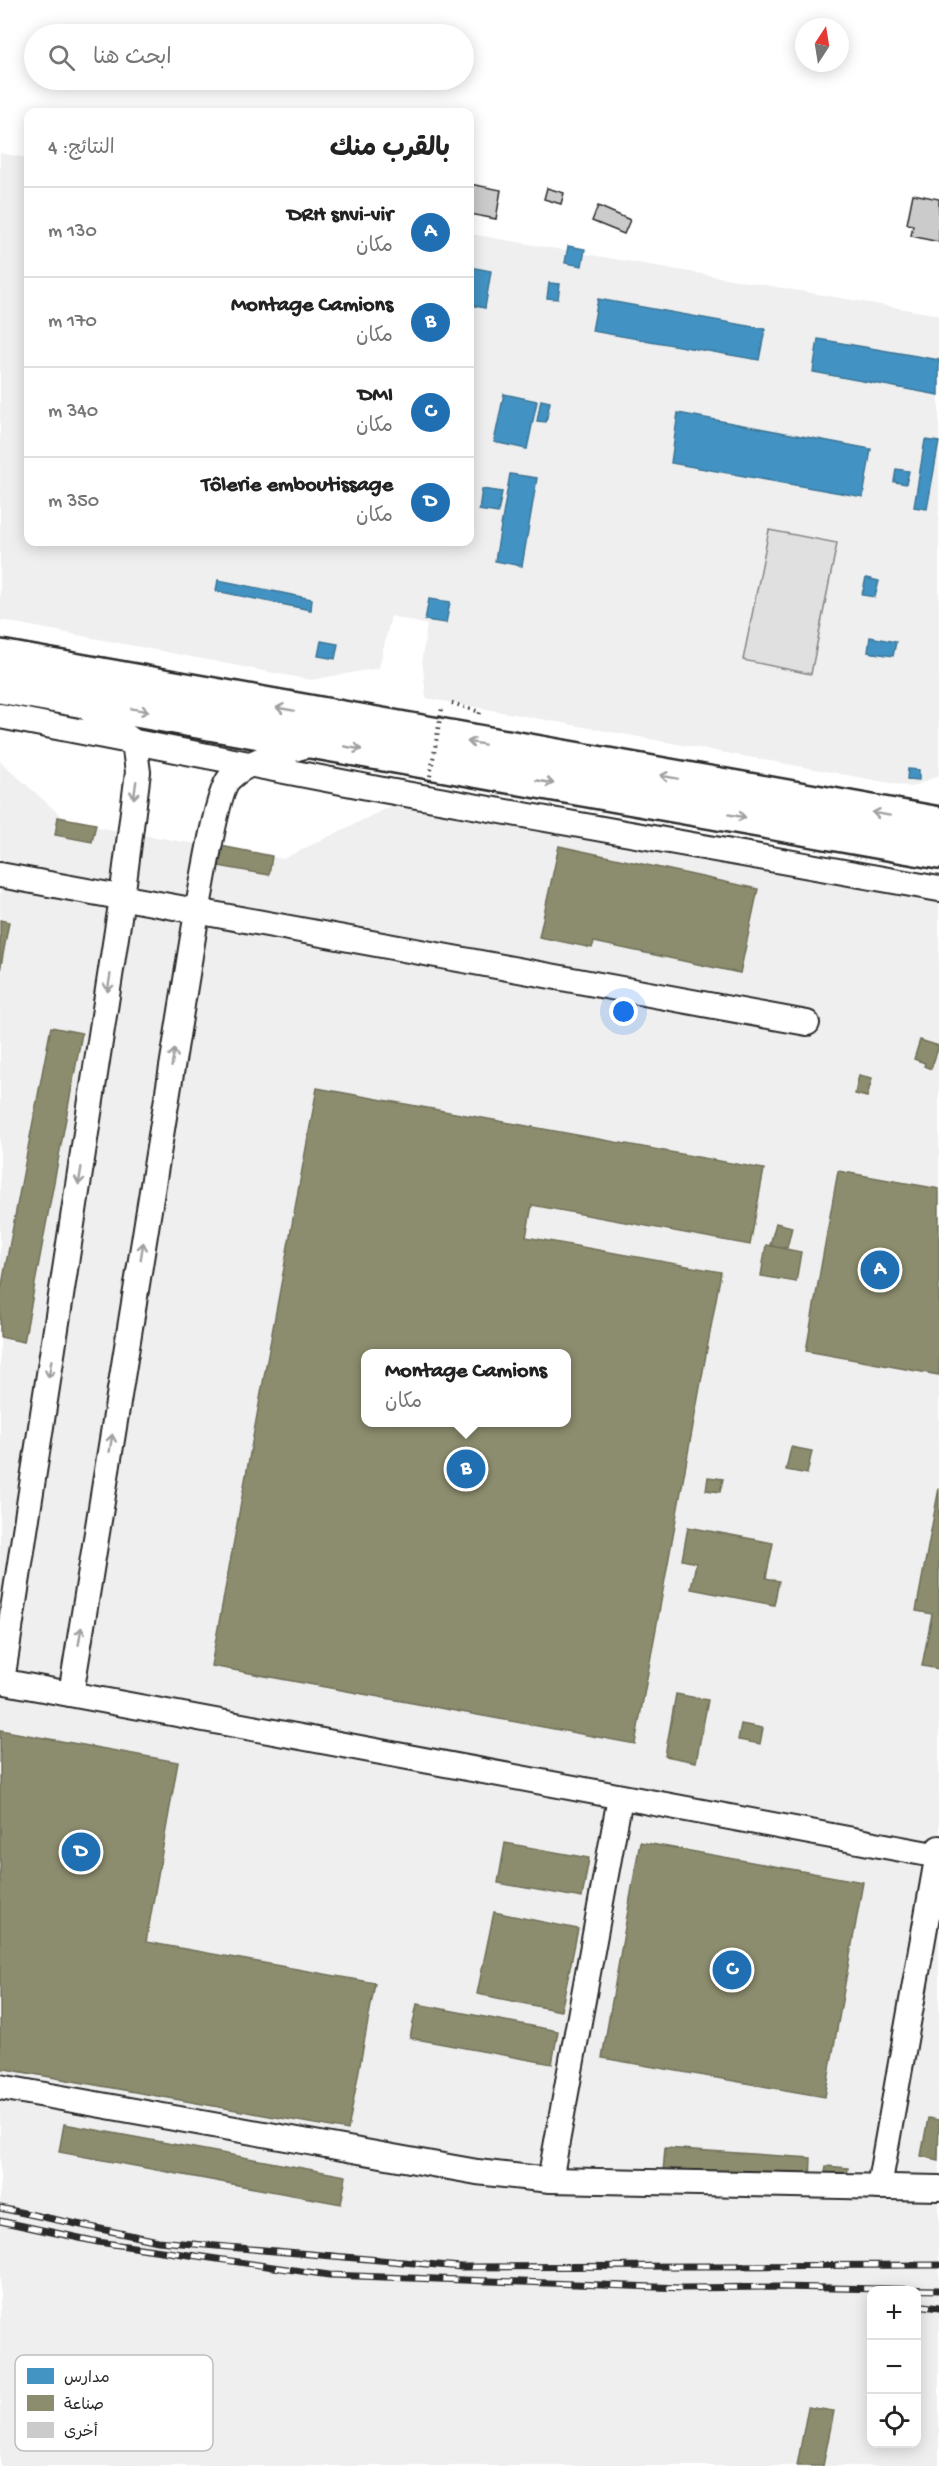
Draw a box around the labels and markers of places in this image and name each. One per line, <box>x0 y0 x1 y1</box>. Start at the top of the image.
pin: A <box>860 1248 900 1292</box>
pin: B <box>446 1446 486 1492</box>
pin: D <box>62 1830 100 1874</box>
pin: C <box>712 1948 752 1992</box>

